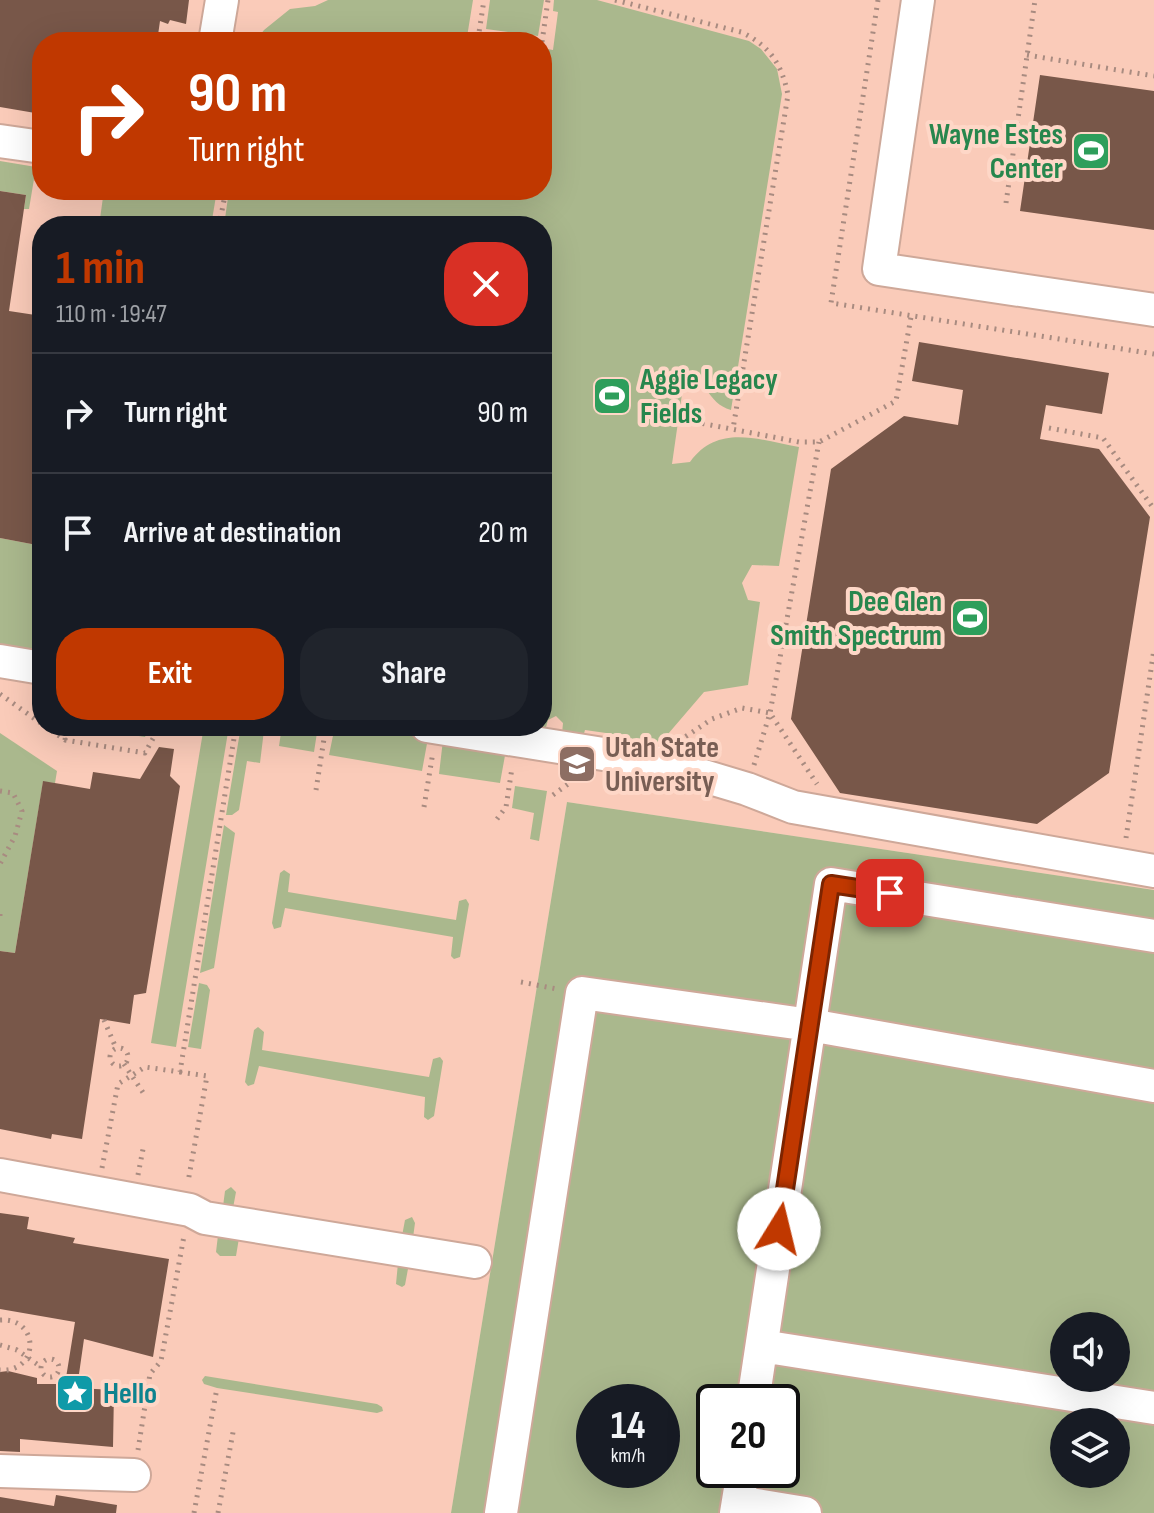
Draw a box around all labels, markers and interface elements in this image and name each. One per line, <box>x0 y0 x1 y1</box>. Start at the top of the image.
text: 90 m <box>188 61 287 128</box>
icon: right <box>56 64 160 168</box>
place label: Wayne Estes Center <box>929 117 1063 187</box>
text: Turn right <box>188 129 305 172</box>
sports icon: Wayne Estes Center <box>1070 130 1112 172</box>
text: 1 min <box>56 240 145 297</box>
button: close <box>444 242 528 326</box>
text: 110 m · 19:47 <box>56 299 167 330</box>
place label: Aggie Legacy Fields <box>639 362 778 432</box>
sports icon: Aggie Legacy Fields <box>591 375 633 417</box>
icon: right <box>56 391 100 435</box>
text: Turn right <box>124 395 227 431</box>
text: 90 m <box>477 395 528 431</box>
icon: arrive <box>56 511 100 555</box>
text: Arrive at destination <box>124 515 341 551</box>
text: 20 m <box>478 515 528 551</box>
place label: Dee Glen Smith Spectrum <box>770 584 942 654</box>
sports icon: Dee Glen Smith Spectrum <box>949 597 991 639</box>
button: Exit <box>56 628 284 720</box>
button: Share <box>300 628 528 720</box>
place label: Utah State University <box>605 730 719 800</box>
school or university icon: Utah State University <box>556 743 598 785</box>
pin <box>856 859 924 927</box>
icon: arrive <box>868 871 912 915</box>
position arrow <box>737 1187 821 1271</box>
map controls <box>1050 1312 1130 1488</box>
button: sound <box>1050 1312 1130 1392</box>
place icon: Hello <box>54 1372 96 1414</box>
place label: Hello <box>103 1376 157 1412</box>
speed limit sign: 20 <box>696 1384 800 1488</box>
text: 14 <box>611 1402 645 1450</box>
button: layers <box>1050 1408 1130 1488</box>
text: km/h <box>611 1444 645 1468</box>

